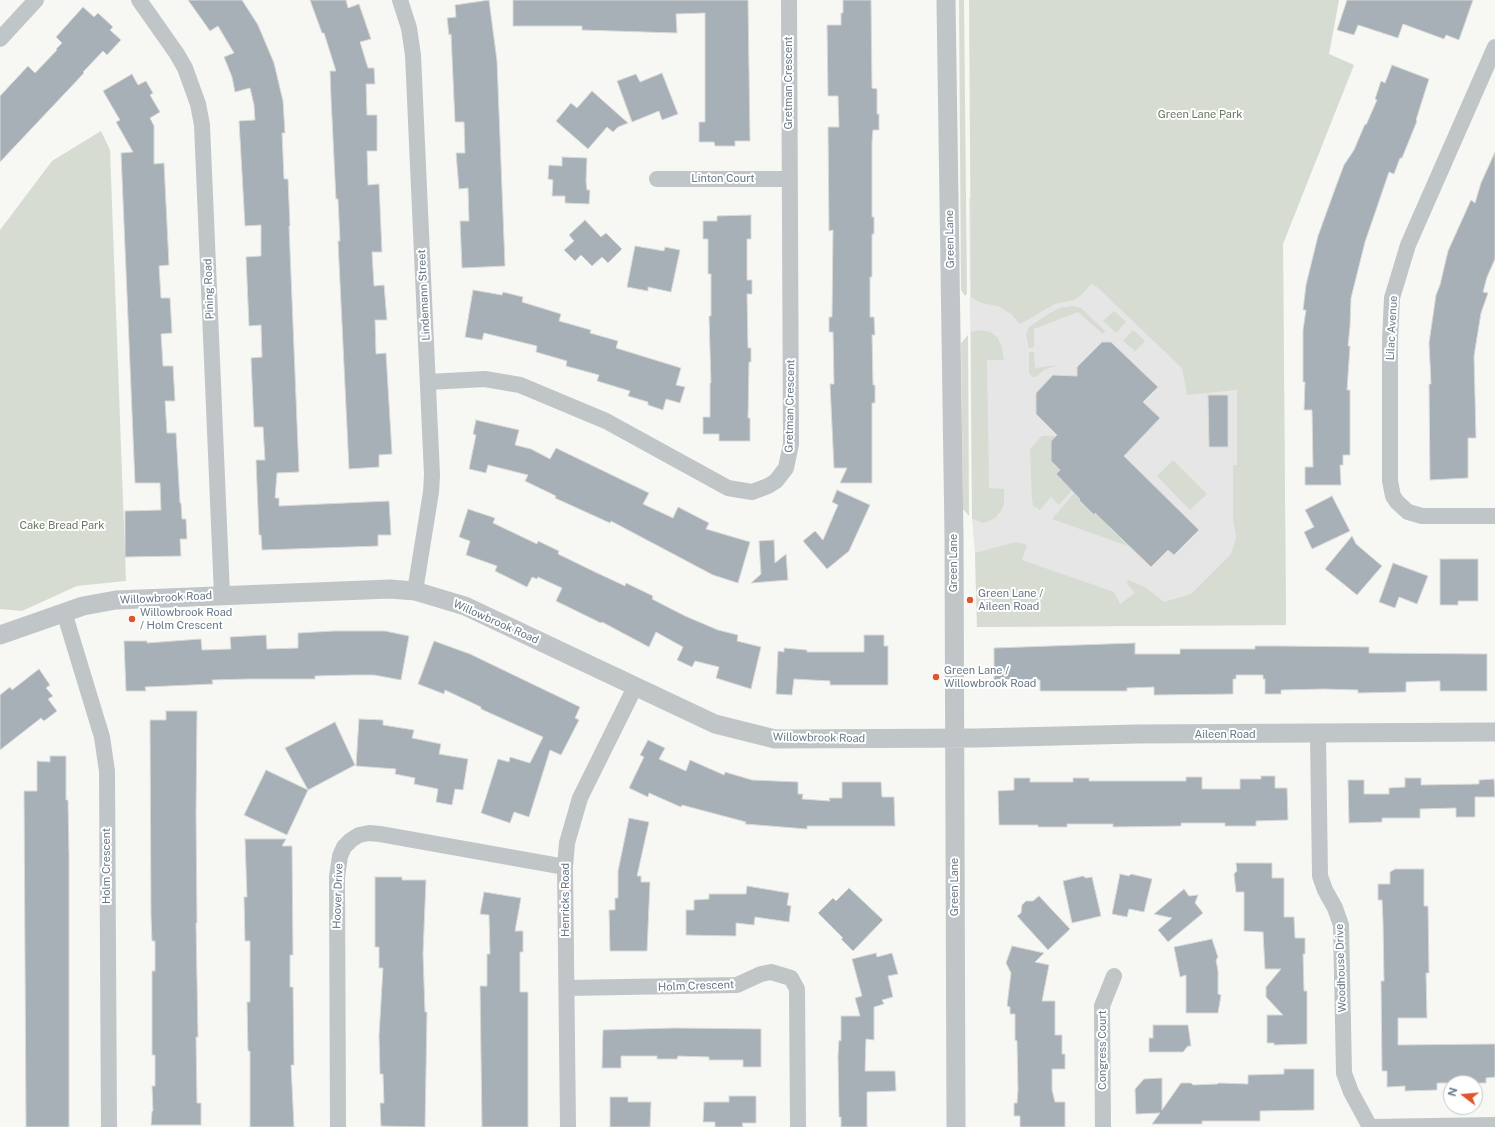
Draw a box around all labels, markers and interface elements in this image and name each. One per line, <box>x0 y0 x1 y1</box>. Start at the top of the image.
street label: Gretman Crescent <box>782 36 796 130</box>
park label: Green Lane Park <box>1158 108 1242 122</box>
street label: Linton Court <box>691 172 755 186</box>
street label: Green Lane <box>943 210 957 268</box>
street label: Lindemann Street <box>415 249 433 341</box>
street label: Pining Road <box>201 258 217 320</box>
street label: Lilac Avenue <box>1384 295 1400 361</box>
street label: Gretman Crescent <box>783 359 797 453</box>
park label: Cake Bread Park <box>20 519 104 533</box>
street label: Green Lane <box>947 534 961 592</box>
place label: Green Lane / Aileen Road <box>978 587 1043 613</box>
street label: Willowbrook Road <box>120 589 212 607</box>
marker: Green Lane / Aileen Road <box>965 595 975 605</box>
street label: Willowbrook Road <box>451 597 541 647</box>
place label: Willowbrook Road / Holm Crescent <box>140 606 232 632</box>
marker: Willowbrook Road / Holm Crescent <box>127 614 137 624</box>
place label: Green Lane / Willowbrook Road <box>944 664 1036 690</box>
marker: Green Lane / Willowbrook Road <box>931 672 941 682</box>
street label: Aileen Road <box>1194 728 1256 742</box>
street label: Willowbrook Road <box>773 731 865 745</box>
street label: Holm Crescent <box>100 828 114 904</box>
street label: Green Lane <box>948 858 962 916</box>
street label: Hoover Drive <box>330 863 346 929</box>
street label: Henricks Road <box>559 863 573 937</box>
street label: Woodhouse Drive <box>1333 923 1349 1013</box>
street label: Holm Crescent <box>658 978 734 994</box>
street label: Congress Court <box>1096 1010 1110 1090</box>
north arrow <box>1443 1075 1483 1115</box>
text: N <box>1445 1086 1459 1098</box>

